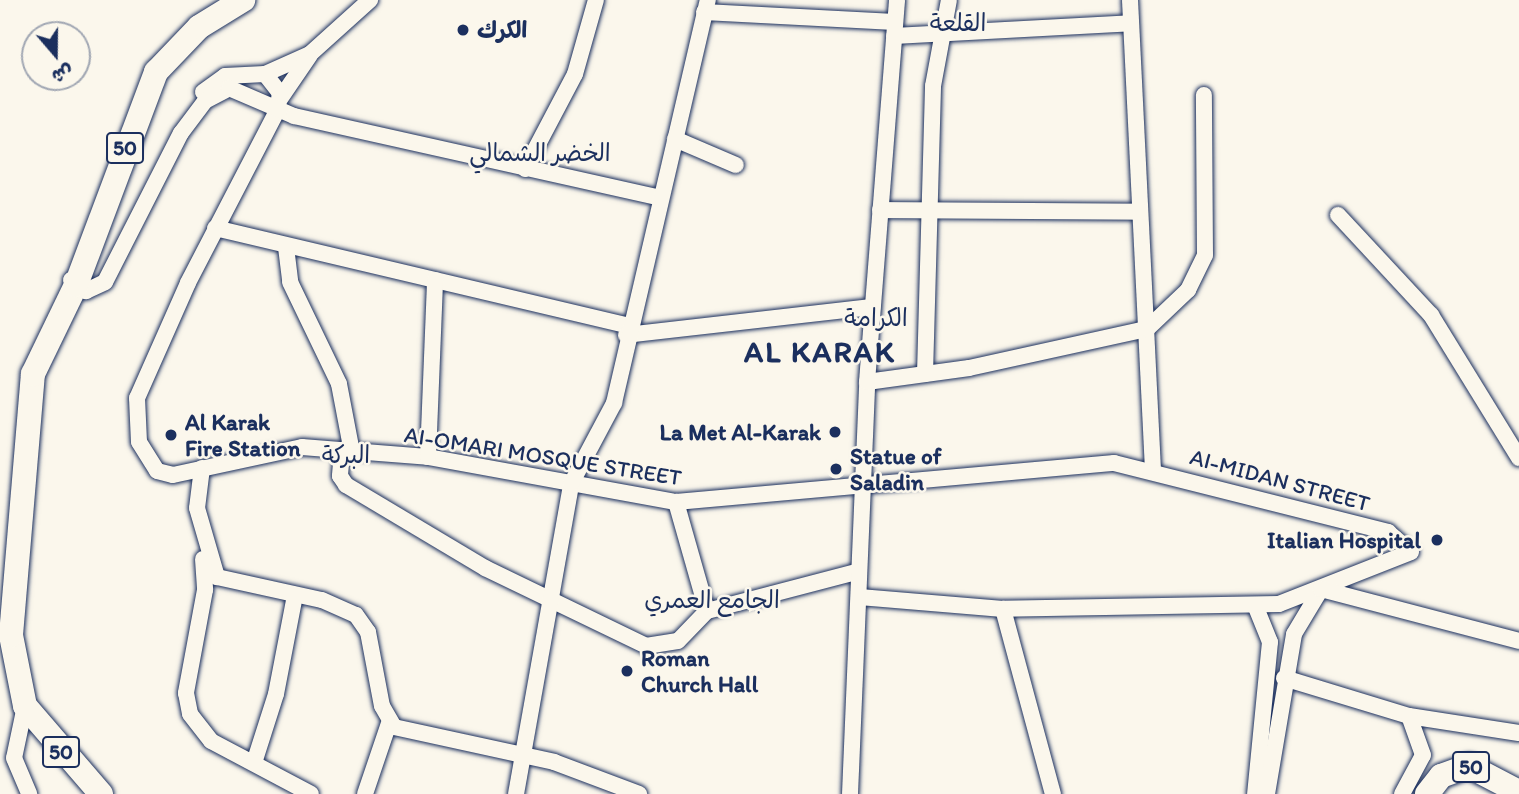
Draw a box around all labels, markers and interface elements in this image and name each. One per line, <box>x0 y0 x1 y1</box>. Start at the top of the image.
district label: القلعة <box>930 9 986 37</box>
place label: الكرك <box>477 16 527 44</box>
north arrow <box>21 21 91 91</box>
marker: الكرك <box>455 22 471 38</box>
text: ش <box>49 60 76 89</box>
road number: 50 <box>106 130 144 166</box>
district label: الخضر الشمالي <box>469 139 611 167</box>
district label: الكرامة <box>844 304 908 332</box>
district label: AL KARAK <box>745 334 895 370</box>
place label: Al Karak Fire Station <box>185 408 301 462</box>
place label: La Met Al-Karak <box>660 418 821 446</box>
street label: AI-OMARI MOSQUE STREET <box>402 420 684 492</box>
marker: La Met Al-Karak <box>827 424 843 440</box>
marker: Al Karak Fire Station <box>163 427 179 443</box>
district label: البركة <box>322 441 370 469</box>
place label: Statue of Saladin <box>850 442 941 496</box>
street label: AI-MIDAN STREET <box>1187 443 1373 517</box>
marker: Statue of Saladin <box>828 461 844 477</box>
place label: Italian Hospital <box>1267 526 1421 554</box>
marker: Italian Hospital <box>1427 530 1447 550</box>
district label: الجامع العمري <box>644 586 780 614</box>
place label: Roman Church Hall <box>641 644 759 698</box>
marker: Roman Church Hall <box>619 663 635 679</box>
road number: 50 <box>42 734 80 770</box>
road number: 50 <box>1452 750 1490 784</box>

